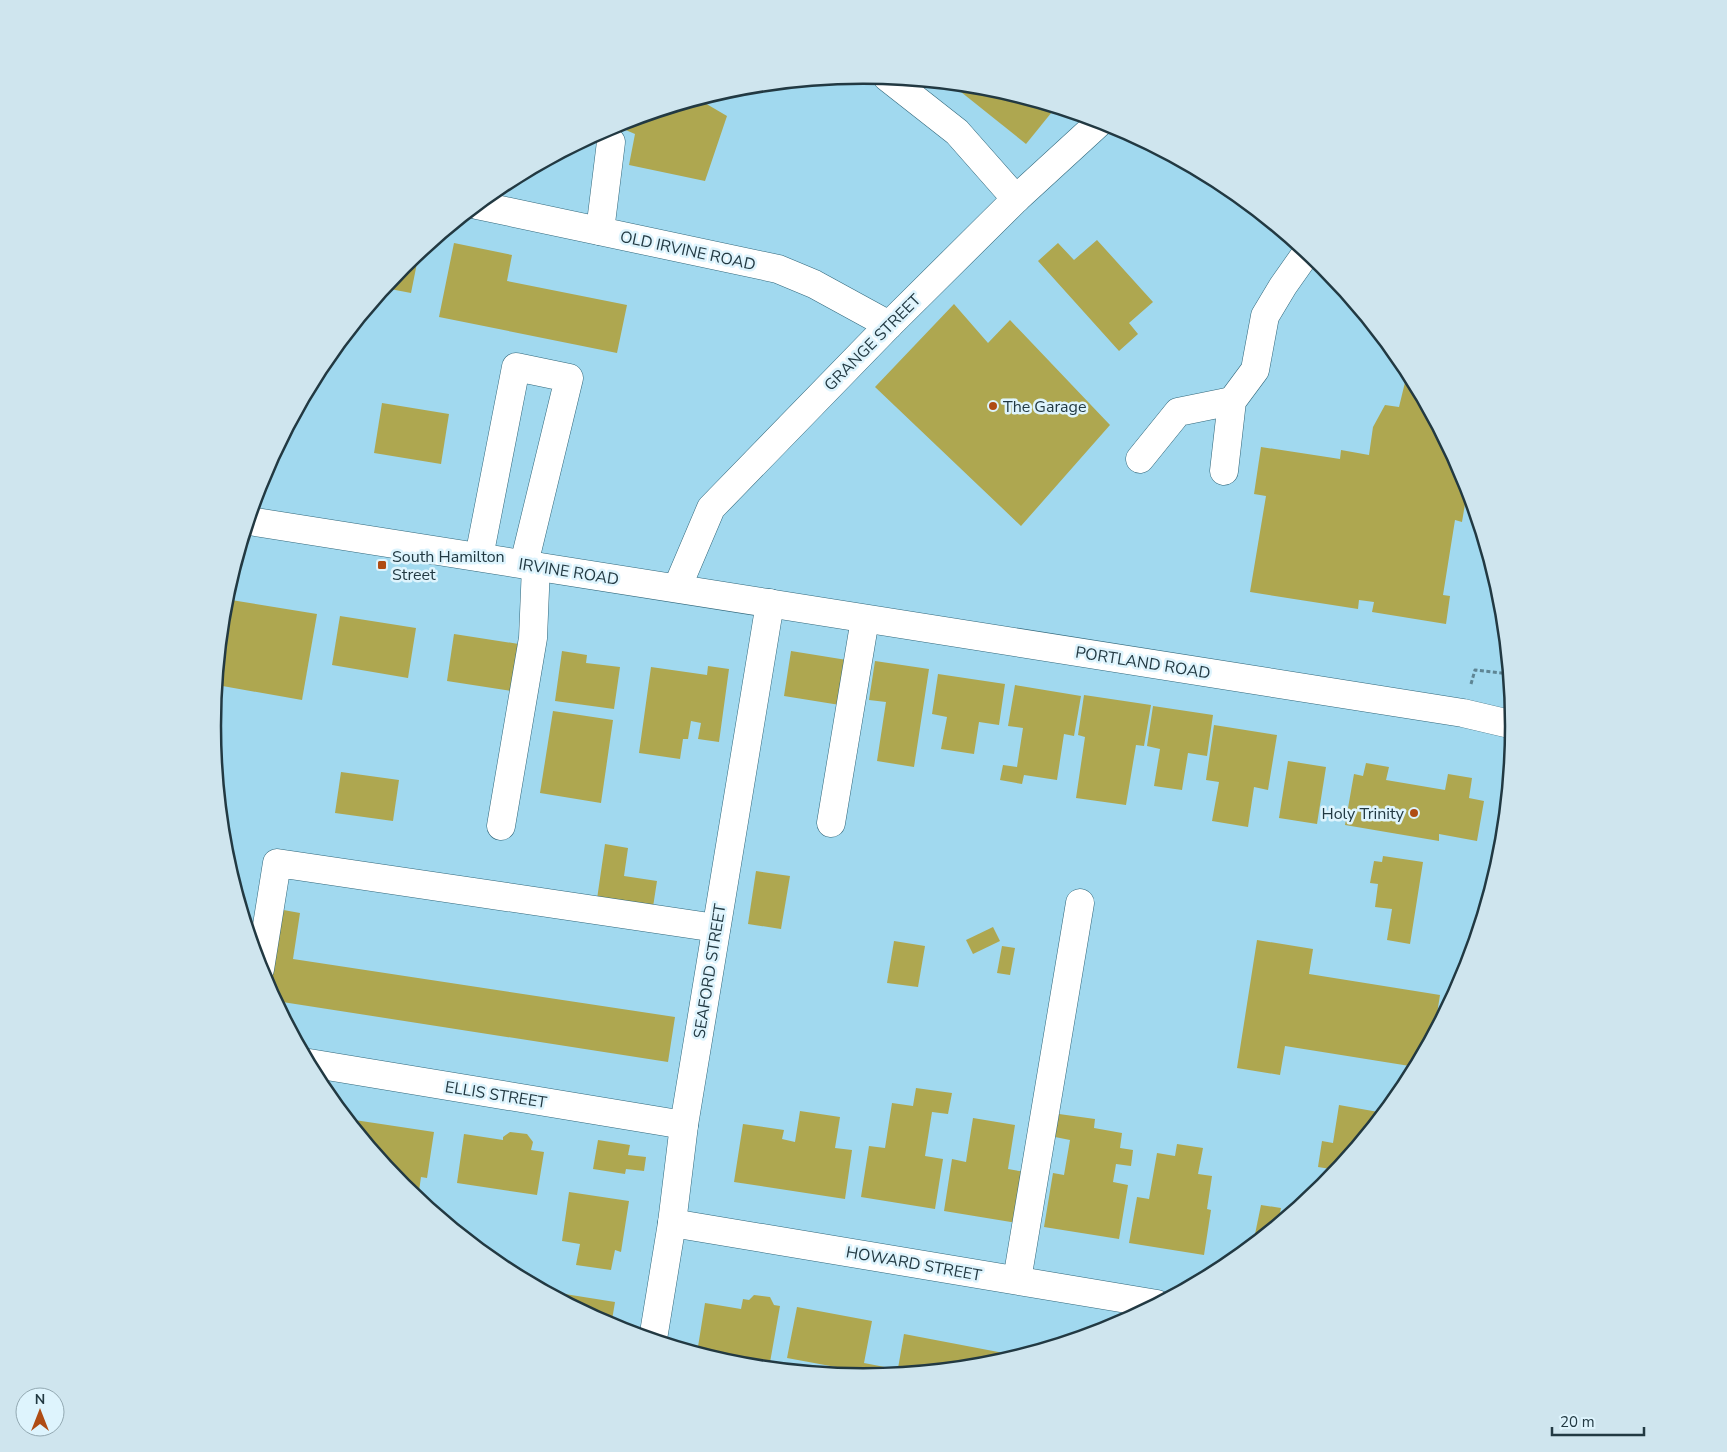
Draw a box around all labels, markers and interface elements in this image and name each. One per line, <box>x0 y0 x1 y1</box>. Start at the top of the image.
street label: OLD IRVINE ROAD <box>618 226 758 276</box>
street label: GRANGE STREET <box>819 289 926 396</box>
place label: The Garage <box>1003 396 1086 418</box>
marker: The Garage <box>987 400 999 412</box>
place label: South Hamilton Street <box>392 546 505 586</box>
street label: IRVINE ROAD <box>517 553 621 591</box>
marker: South Hamilton Street <box>376 559 388 571</box>
street label: PORTLAND ROAD <box>1074 641 1212 685</box>
place label: Holy Trinity <box>1321 803 1405 825</box>
marker: Holy Trinity <box>1408 807 1420 819</box>
street label: SEAFORD STREET <box>688 902 732 1040</box>
street label: ELLIS STREET <box>443 1076 549 1114</box>
street label: HOWARD STREET <box>844 1241 984 1287</box>
north arrow <box>15 1387 65 1437</box>
text: N <box>35 1390 45 1409</box>
scale bar <box>1552 1404 1644 1436</box>
text: 20 m <box>1560 1412 1595 1432</box>

